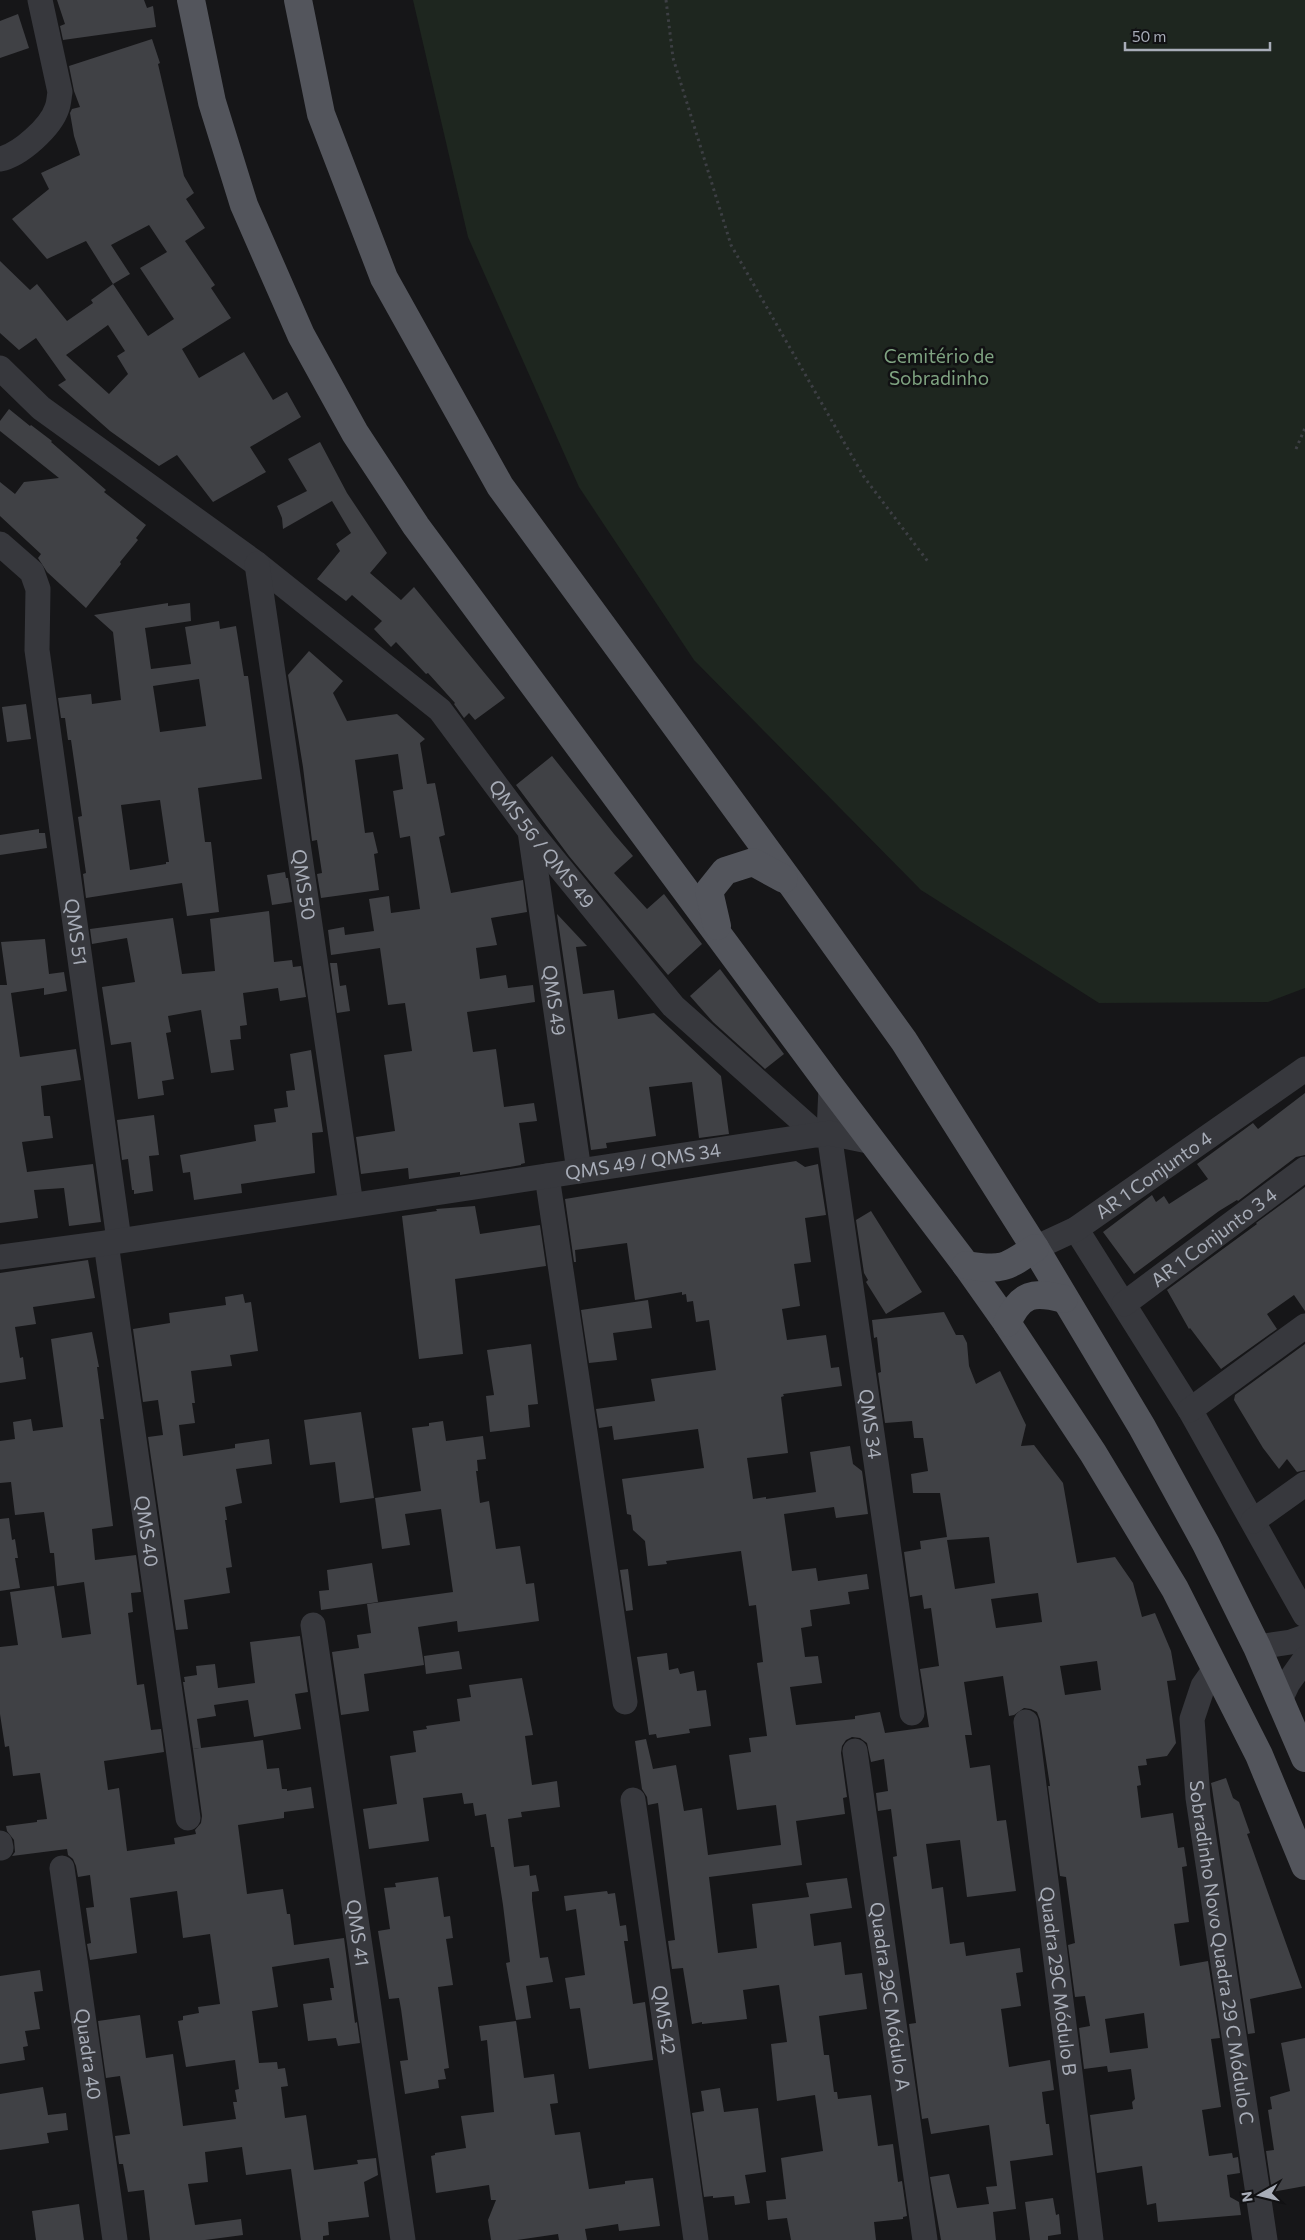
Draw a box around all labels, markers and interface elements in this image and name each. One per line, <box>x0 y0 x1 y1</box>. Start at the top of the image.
scale bar <box>1125 20 1270 52</box>
text: 50 m <box>1132 27 1166 45</box>
park label: Cemitério de Sobradinho <box>884 344 994 389</box>
street label: QMS 56 / QMS 49 <box>485 775 600 912</box>
street label: QMS 50 <box>288 847 321 922</box>
street label: QMS 51 <box>61 897 93 967</box>
street label: QMS 49 <box>538 963 571 1037</box>
street label: AR 1 Conjunto 4 <box>1091 1126 1216 1223</box>
street label: QMS 49 / QMS 34 <box>563 1138 722 1184</box>
street label: AR 1 Conjunto 3 4 <box>1146 1182 1281 1291</box>
street label: QMS 34 <box>855 1387 888 1460</box>
street label: QMS 40 <box>131 1494 164 1568</box>
street label: Sobradinho Novo Quadra 29 C Módulo C <box>1186 1779 1259 2126</box>
street label: Quadra 29C Módulo B <box>1036 1885 1082 2077</box>
street label: QMS 41 <box>342 1898 375 1968</box>
street label: Quadra 29C Módulo A <box>866 1900 916 2092</box>
street label: QMS 42 <box>649 1983 681 2056</box>
street label: Quadra 40 <box>71 2007 107 2101</box>
north arrow <box>1235 2170 1285 2220</box>
text: N <box>1237 2190 1256 2203</box>

